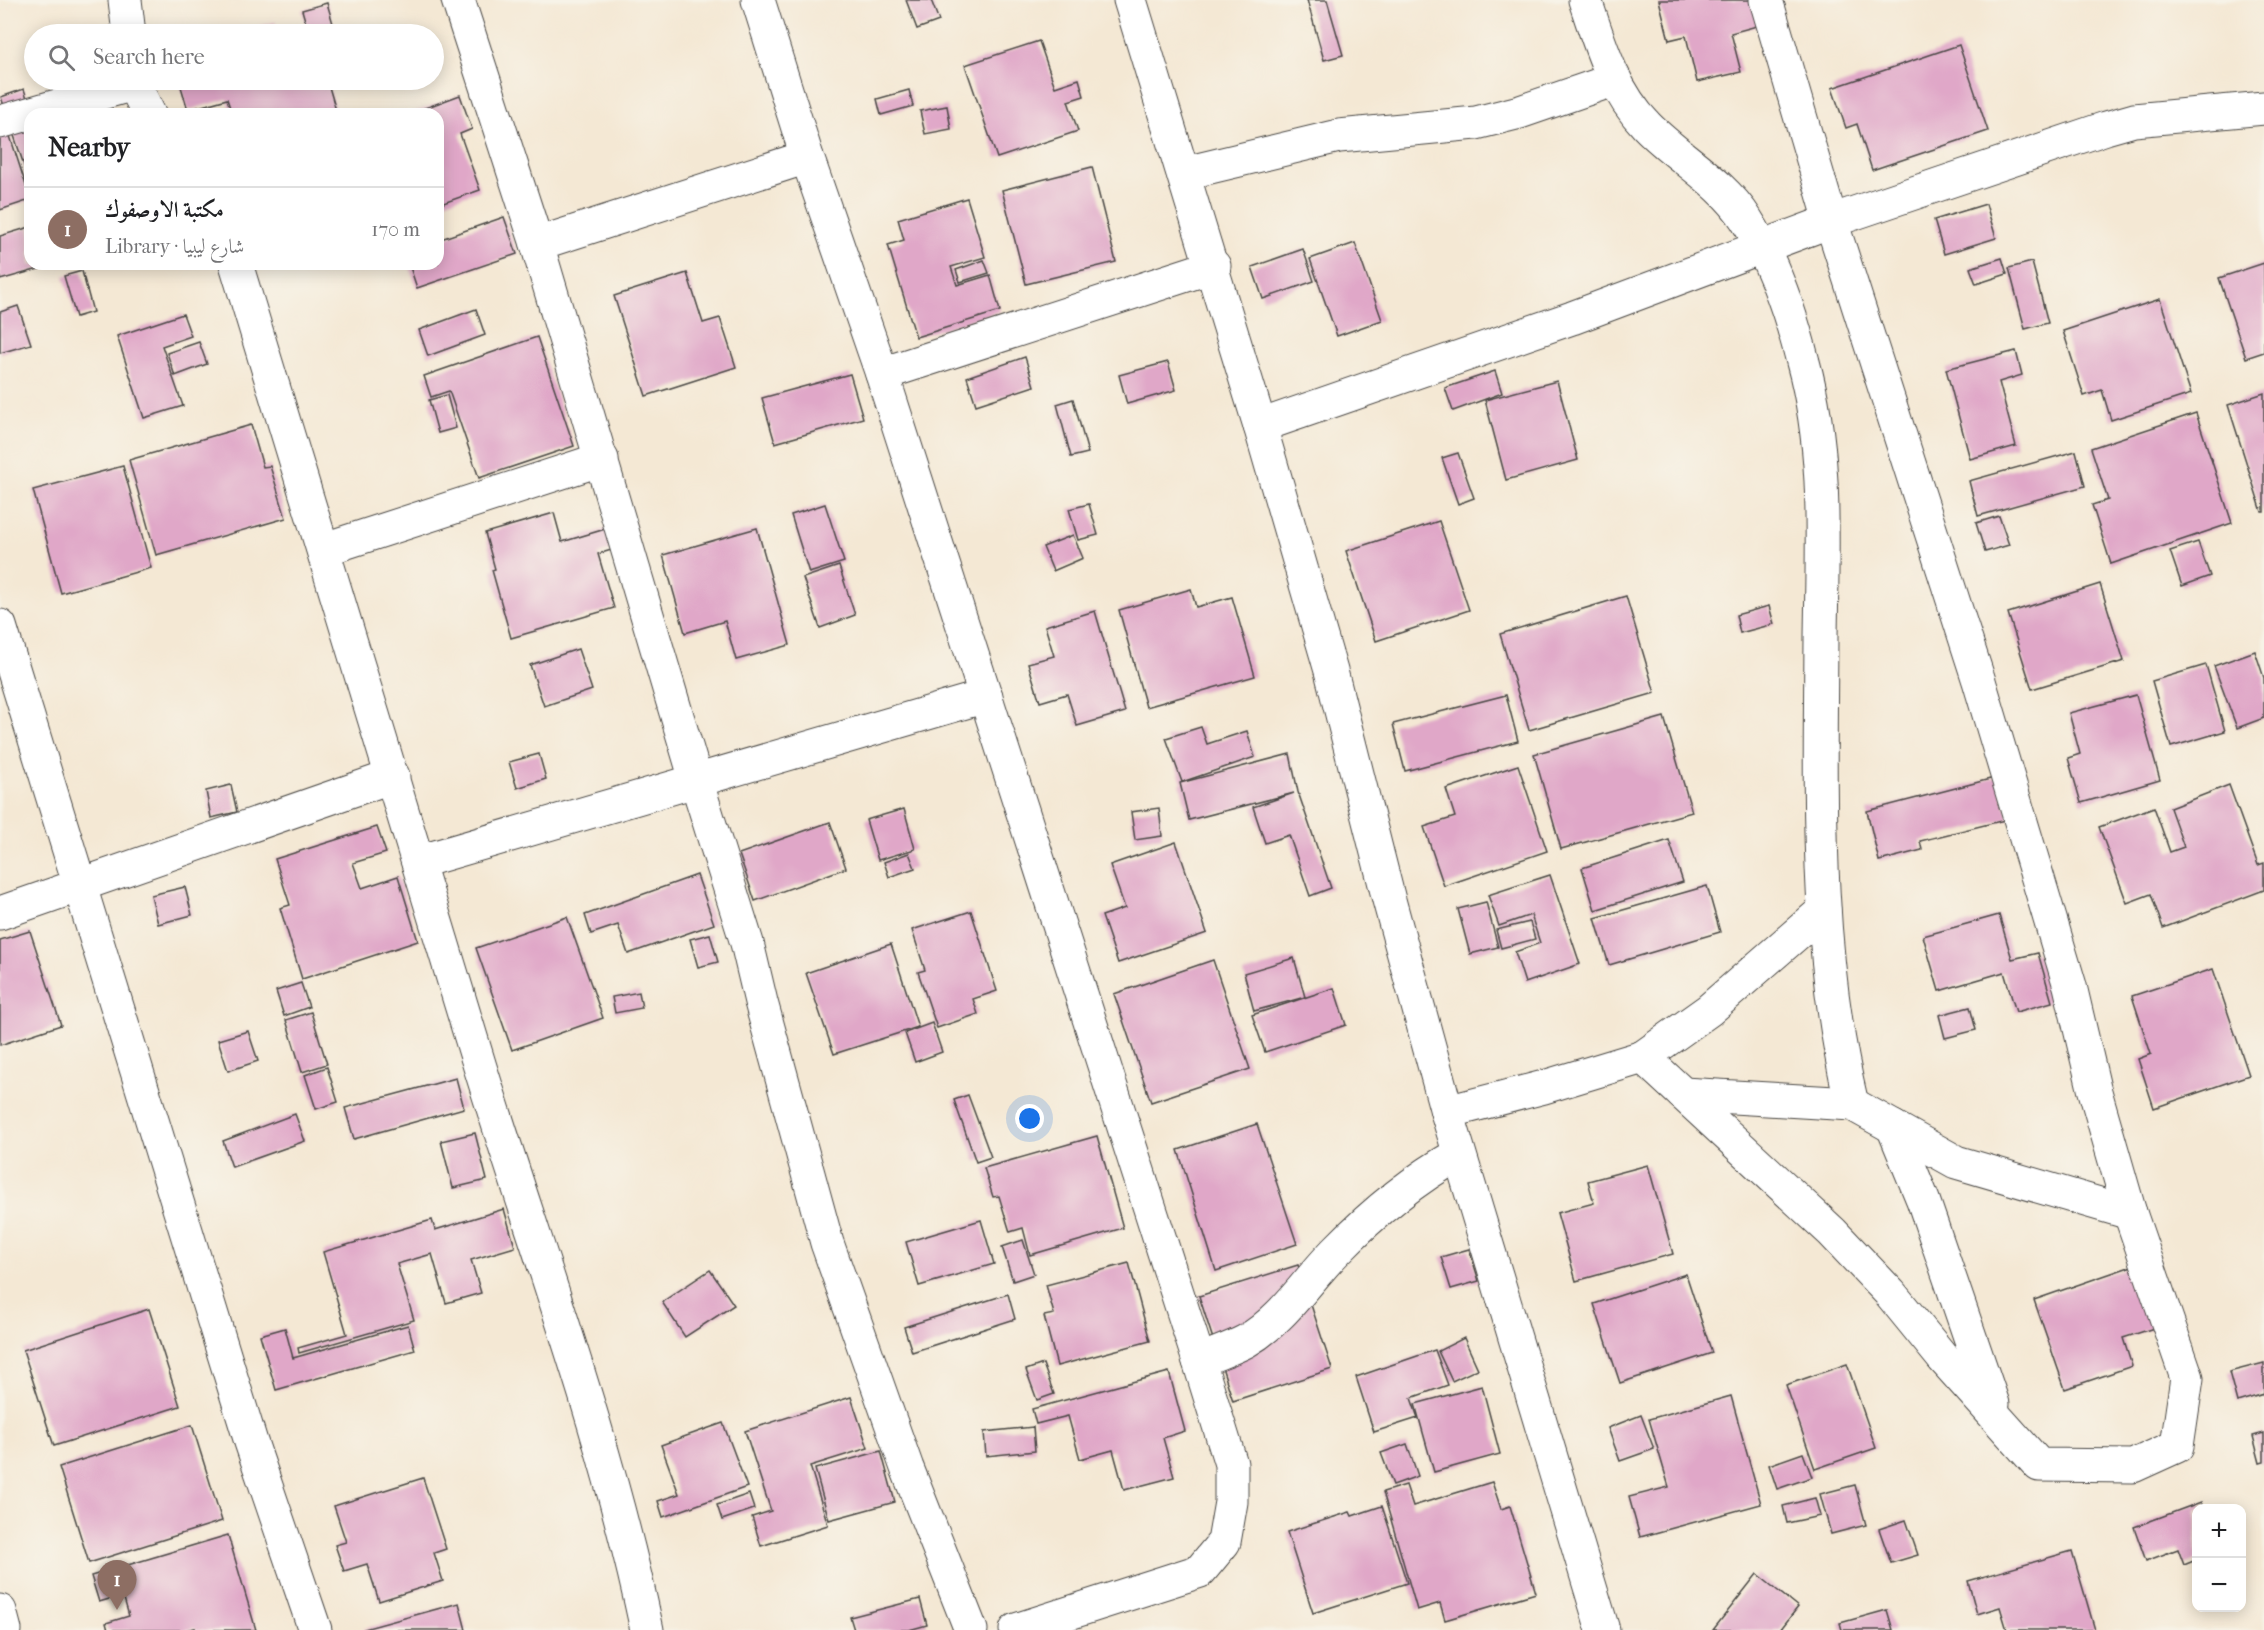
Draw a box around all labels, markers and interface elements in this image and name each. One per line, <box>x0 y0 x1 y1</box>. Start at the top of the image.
search box <box>24 24 444 90</box>
icon: search <box>45 41 78 74</box>
text: Search here <box>93 44 205 70</box>
text: Nearby <box>48 132 130 163</box>
text: مكتبة الاوصفوك <box>105 197 224 223</box>
text: 1 <box>64 218 71 241</box>
text: 170 m <box>371 218 420 241</box>
text: Library · شارع ليبيا <box>105 235 244 258</box>
your location <box>1015 1104 1044 1133</box>
map controls <box>2192 1504 2246 1612</box>
button: + <box>2192 1504 2246 1558</box>
button: − <box>2192 1558 2246 1612</box>
pin: 1 <box>98 1560 136 1610</box>

